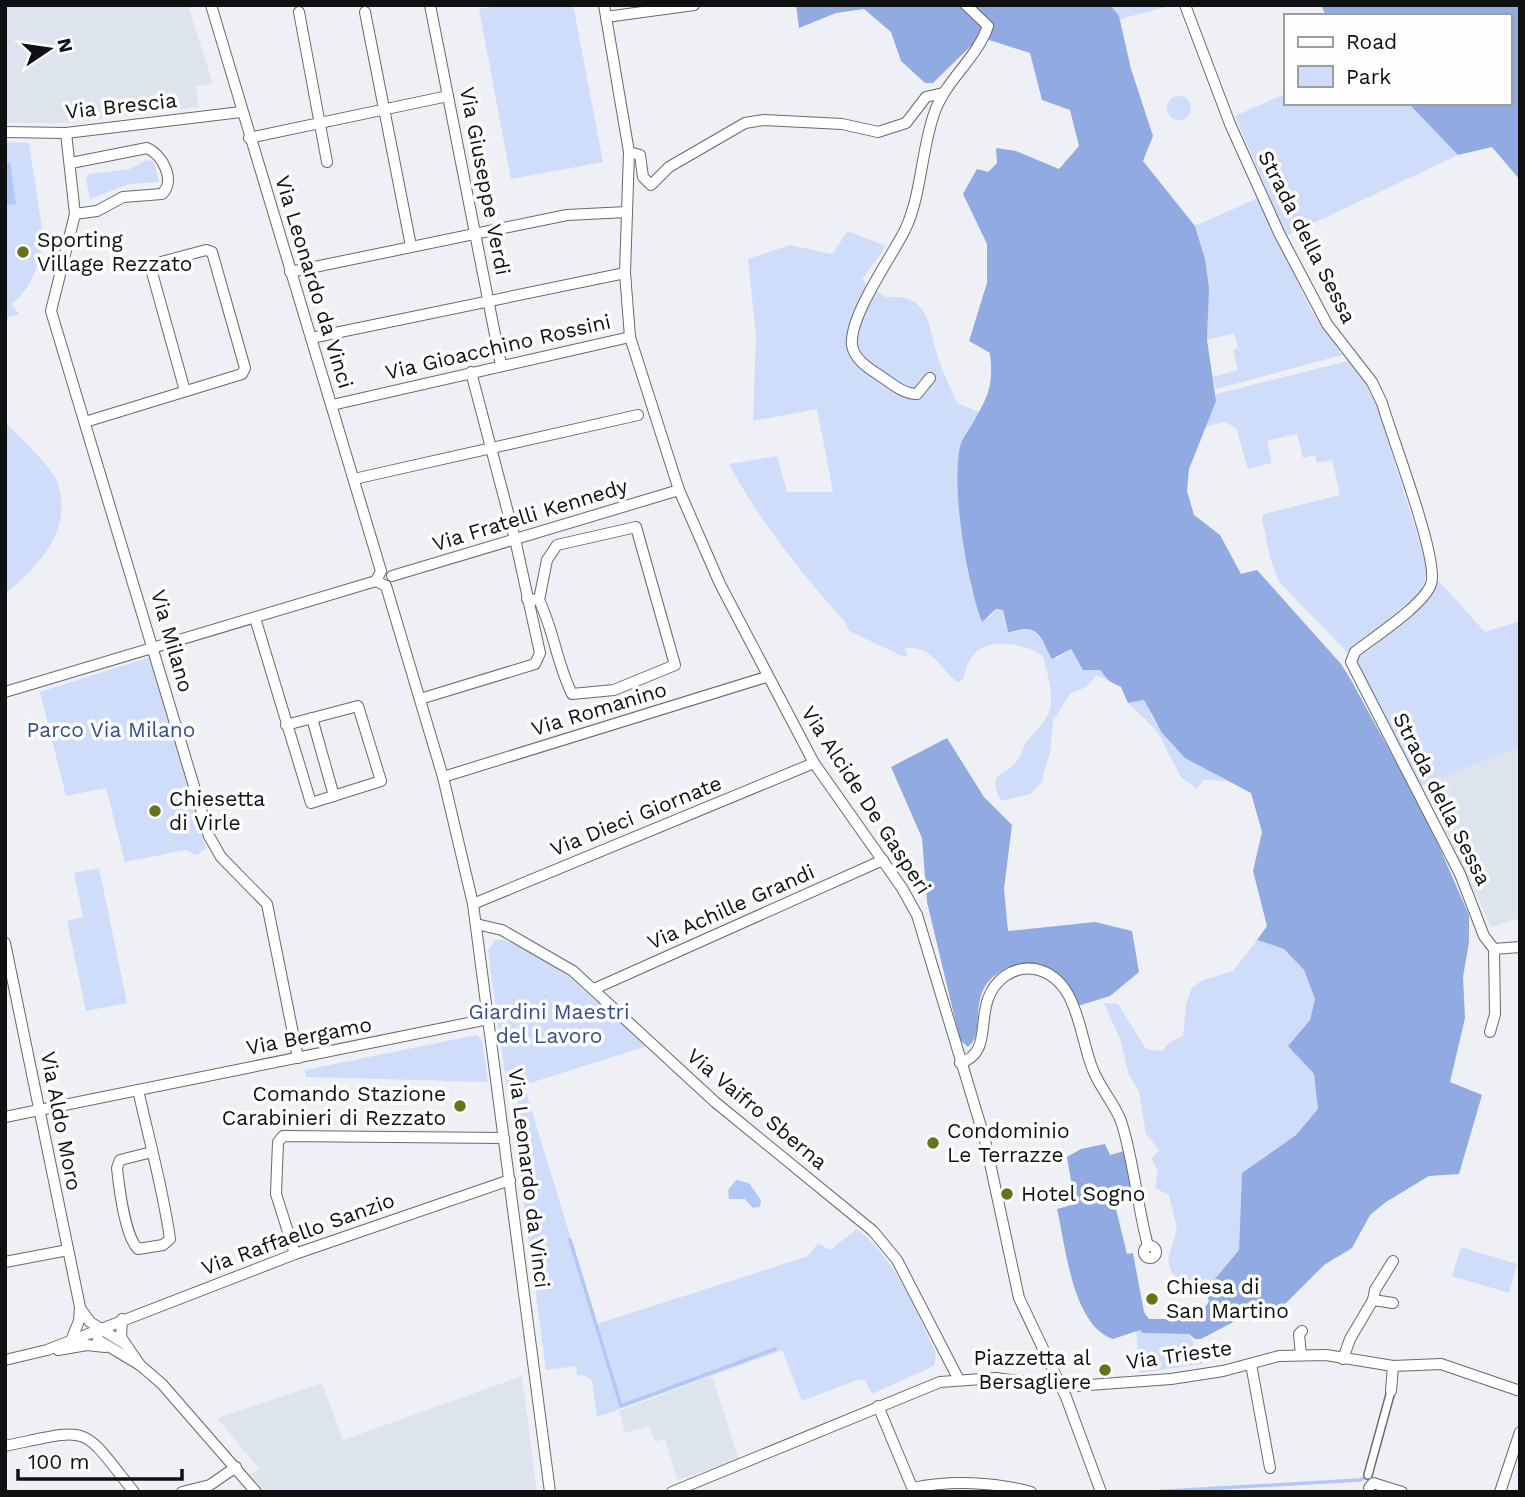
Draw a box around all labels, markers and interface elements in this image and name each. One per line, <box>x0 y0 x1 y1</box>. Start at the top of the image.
north arrow <box>14 14 84 84</box>
legend <box>1284 14 1511 105</box>
text: Road <box>1346 29 1397 54</box>
text: N <box>52 36 78 55</box>
text: Park <box>1346 64 1391 89</box>
street label: Via Giuseppe Verdi <box>455 85 516 277</box>
street label: Via Brescia <box>64 87 178 124</box>
street label: Strada della Sessa <box>1253 146 1362 327</box>
street label: Via Leonardo da Vinci <box>270 172 359 391</box>
place label: Sporting Village Rezzato <box>37 227 192 276</box>
marker: Sporting Village Rezzato <box>15 244 31 260</box>
street label: Via Gioacchino Rossini <box>383 308 613 385</box>
street label: Via Fratelli Kennedy <box>429 473 631 556</box>
street label: Via Milano <box>146 587 199 695</box>
street label: Via Romanino <box>528 676 669 741</box>
street label: Via Alcide De Gasperi <box>796 701 937 898</box>
street label: Strada della Sessa <box>1388 708 1497 889</box>
park label: Parco Via Milano <box>27 717 195 742</box>
street label: Via Dieci Giornate <box>547 770 725 861</box>
place label: Chiesetta di Virle <box>169 786 265 835</box>
marker: Chiesetta di Virle <box>147 803 163 819</box>
street label: Via Achille Grandi <box>643 858 818 955</box>
park label: Giardini Maestri del Lavoro <box>468 999 630 1048</box>
street label: Via Bergamo <box>244 1011 374 1060</box>
street label: Via Vaifro Sberna <box>682 1043 833 1175</box>
street label: Via Aldo Moro <box>36 1049 87 1193</box>
street label: Via Leonardo da Vinci <box>504 1067 555 1289</box>
place label: Comando Stazione Carabinieri di Rezzato <box>222 1081 446 1130</box>
marker: Comando Stazione Carabinieri di Rezzato <box>452 1098 468 1114</box>
place label: Condominio Le Terrazze <box>947 1118 1070 1167</box>
marker: Condominio Le Terrazze <box>925 1135 941 1151</box>
place label: Hotel Sogno <box>1021 1181 1145 1206</box>
marker: Hotel Sogno <box>999 1186 1015 1202</box>
street label: Via Raffaello Sanzio <box>198 1187 398 1280</box>
place label: Chiesa di San Martino <box>1166 1274 1289 1323</box>
marker: Chiesa di San Martino <box>1144 1291 1160 1307</box>
street label: Via Trieste <box>1124 1335 1233 1374</box>
place label: Piazzetta al Bersagliere <box>974 1345 1092 1394</box>
marker: Piazzetta al Bersagliere <box>1097 1362 1113 1378</box>
scale bar <box>18 1438 182 1482</box>
text: 100 m <box>28 1449 90 1474</box>

